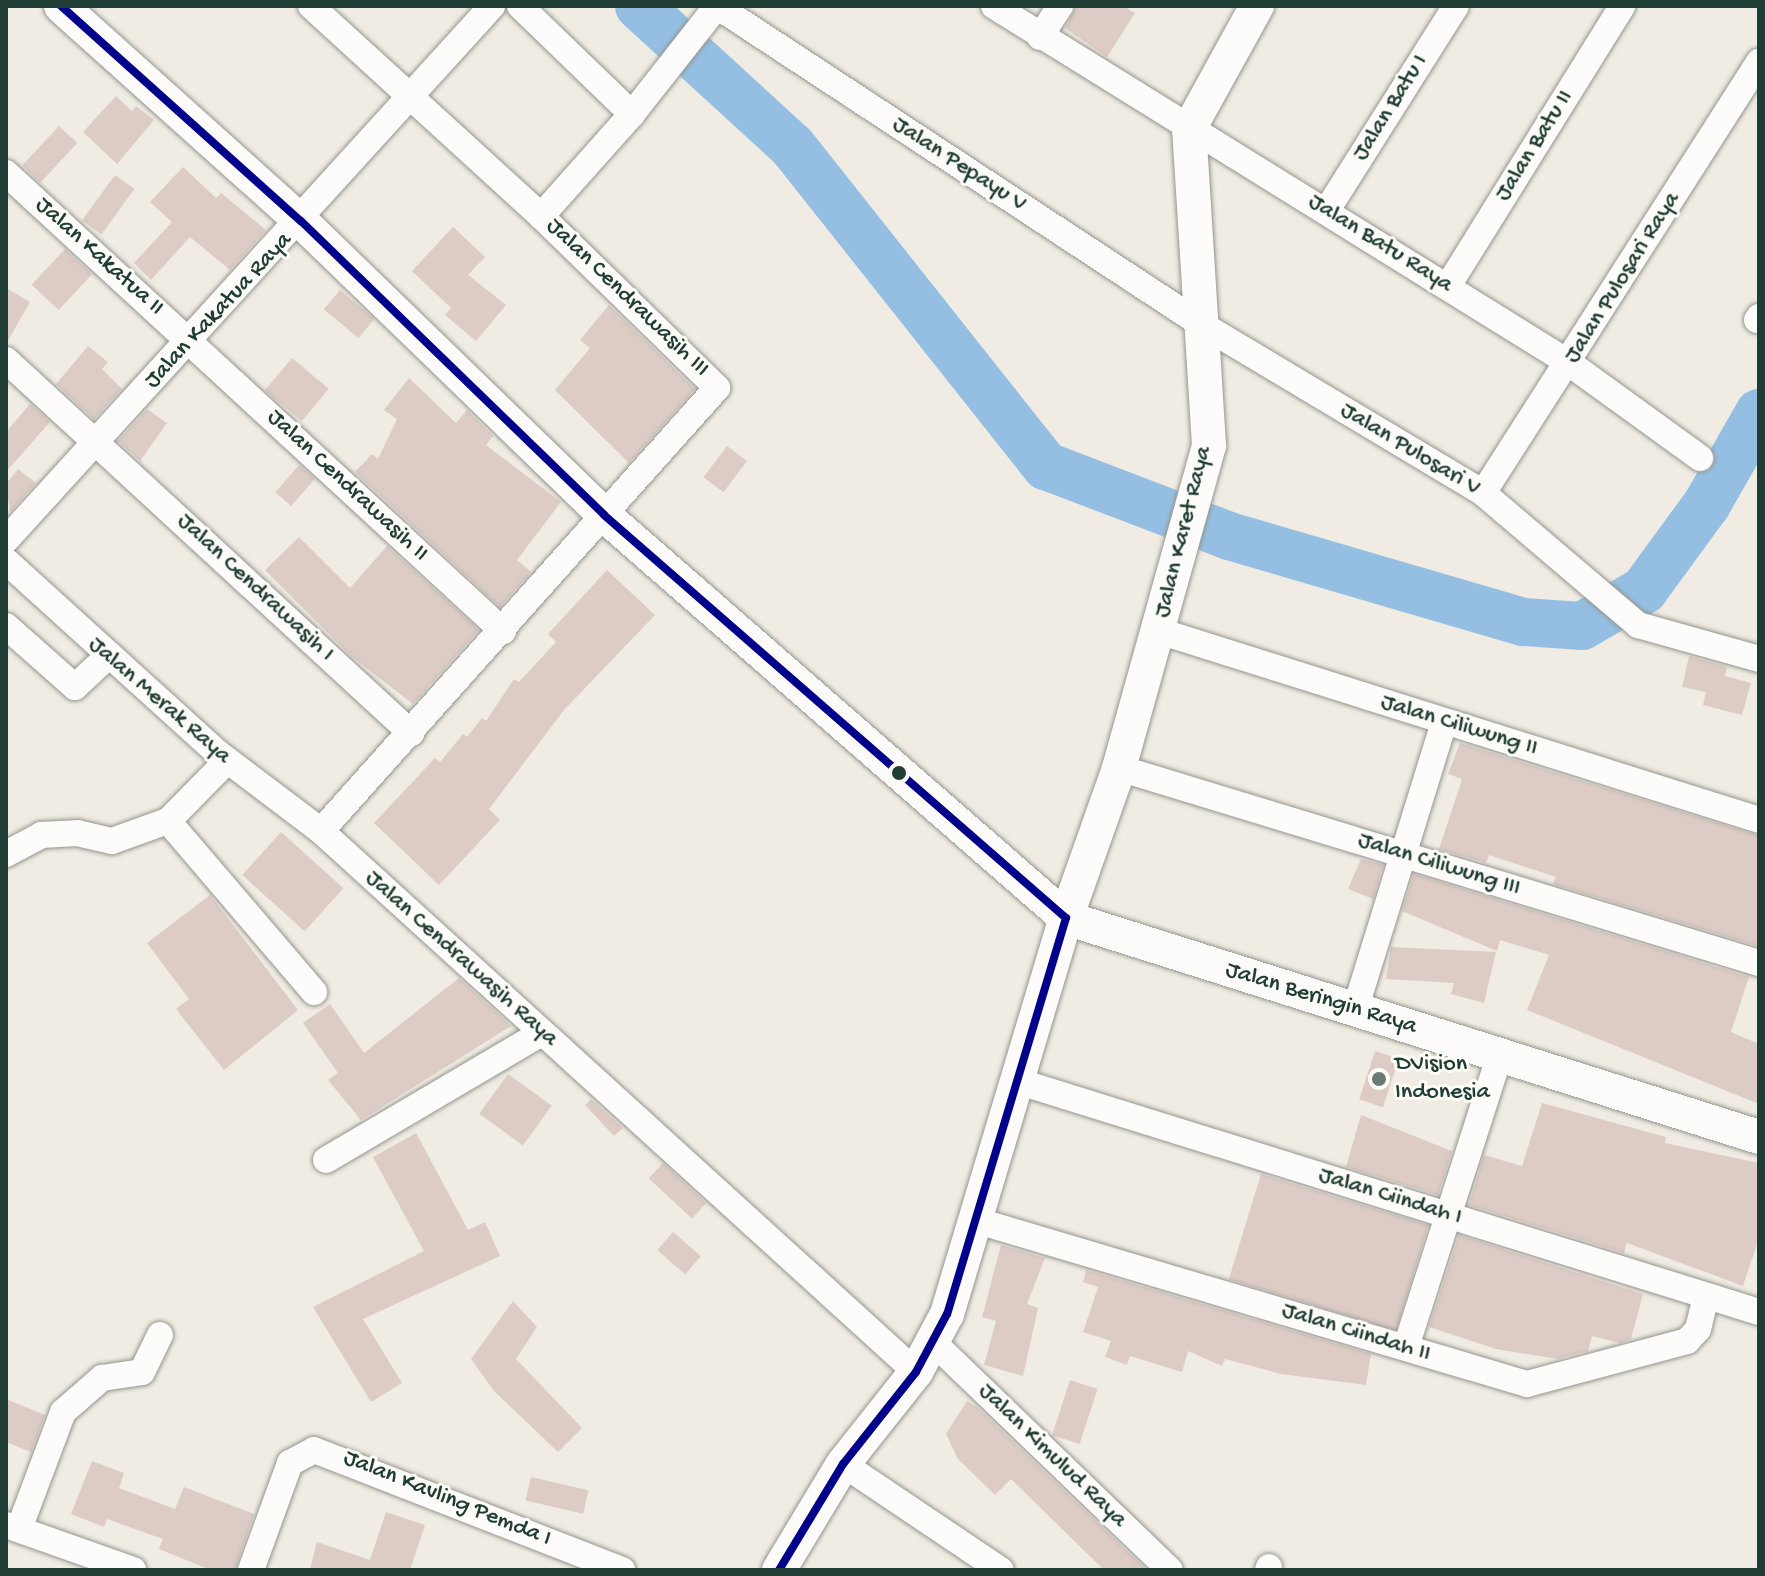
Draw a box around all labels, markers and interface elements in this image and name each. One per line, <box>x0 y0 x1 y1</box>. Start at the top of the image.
street label: Jalan Batu I <box>1347 50 1435 166</box>
street label: Jalan Batu II <box>1490 85 1580 207</box>
street label: Jalan Pepayu V <box>886 111 1032 219</box>
street label: Jalan Pulosari Raya <box>1559 187 1687 369</box>
street label: Jalan Batu Raya <box>1302 188 1458 300</box>
street label: Jalan Kakatua II <box>28 191 170 323</box>
street label: Jalan Cendrawasih III <box>539 213 715 383</box>
street label: Jalan Kakatua Raya <box>139 227 299 395</box>
street label: Jalan Pulosari V <box>1334 397 1486 503</box>
street label: Jalan Cendrawasih II <box>260 404 434 568</box>
street label: Jalan Karet Raya <box>1149 443 1219 621</box>
street label: Jalan Cendrawasih I <box>170 508 340 668</box>
street label: Jalan Merak Raya <box>82 631 236 771</box>
street label: Jalan Ciliwung II <box>1377 688 1541 764</box>
unlabelled marker <box>891 765 907 781</box>
street label: Jalan Ciliwung III <box>1354 827 1524 903</box>
street label: Jalan Cendrawasih Raya <box>358 865 564 1053</box>
street label: Jalan Beringin Raya <box>1222 956 1420 1042</box>
place label: DVision Indonesia <box>1395 1051 1490 1107</box>
marker: DVision Indonesia <box>1370 1070 1388 1088</box>
street label: Jalan Ciindah I <box>1315 1162 1465 1232</box>
street label: Jalan Ciindah II <box>1278 1297 1434 1369</box>
street label: Jalan Kimulud Raya <box>972 1378 1132 1534</box>
street label: Jalan Kavling Pemda I <box>339 1444 555 1554</box>

